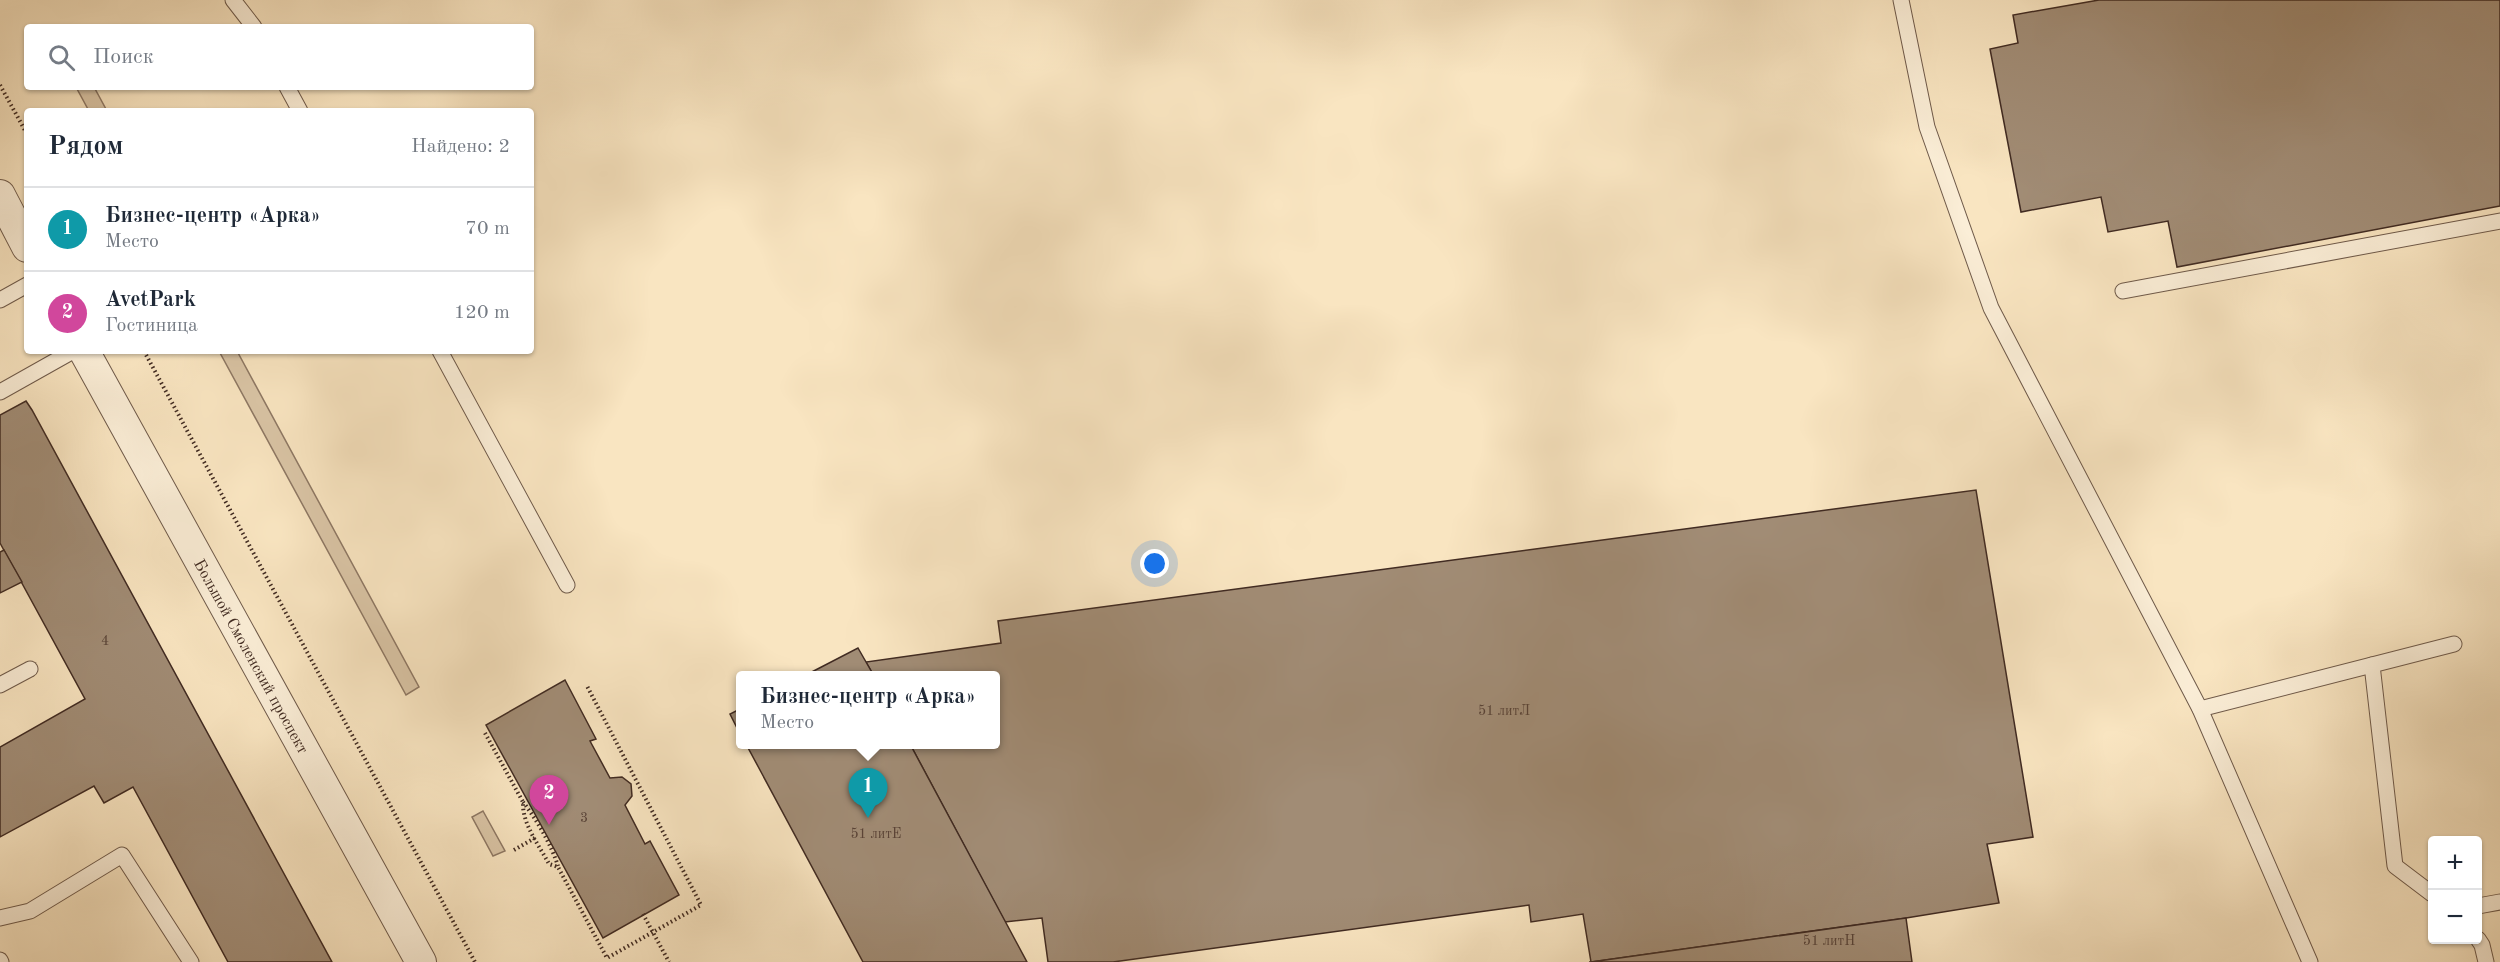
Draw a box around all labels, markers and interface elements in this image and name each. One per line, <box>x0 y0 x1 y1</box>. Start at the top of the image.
search box <box>24 24 534 90</box>
icon: search <box>45 41 78 74</box>
text: Поиск <box>93 46 154 68</box>
text: Рядом <box>48 134 123 160</box>
text: Найдено: 2 <box>411 137 510 157</box>
text: Бизнес-центр «Арка» <box>105 205 321 227</box>
text: 1 <box>62 219 73 239</box>
text: 70 m <box>465 219 510 239</box>
text: Место <box>105 232 159 252</box>
text: AvetPark <box>105 289 196 311</box>
text: 2 <box>62 303 73 323</box>
text: 120 m <box>454 303 510 323</box>
text: Гостиница <box>105 316 198 336</box>
your location <box>1140 549 1169 578</box>
street label: Большой Смоленский проспект <box>190 557 310 757</box>
house number: 4 <box>101 634 109 648</box>
popup <box>736 671 1000 749</box>
text: Бизнес-центр «Арка» <box>760 686 976 708</box>
house number: 51 литЛ <box>1478 704 1530 718</box>
text: Место <box>760 713 814 733</box>
pin: 1 <box>848 768 888 818</box>
pin: 2 <box>530 776 568 825</box>
house number: 3 <box>580 811 588 825</box>
house number: 51 литЕ <box>850 827 902 841</box>
map controls <box>2428 836 2482 944</box>
button: + <box>2428 836 2482 890</box>
button: − <box>2428 890 2482 944</box>
house number: 51 литН <box>1803 934 1855 948</box>

